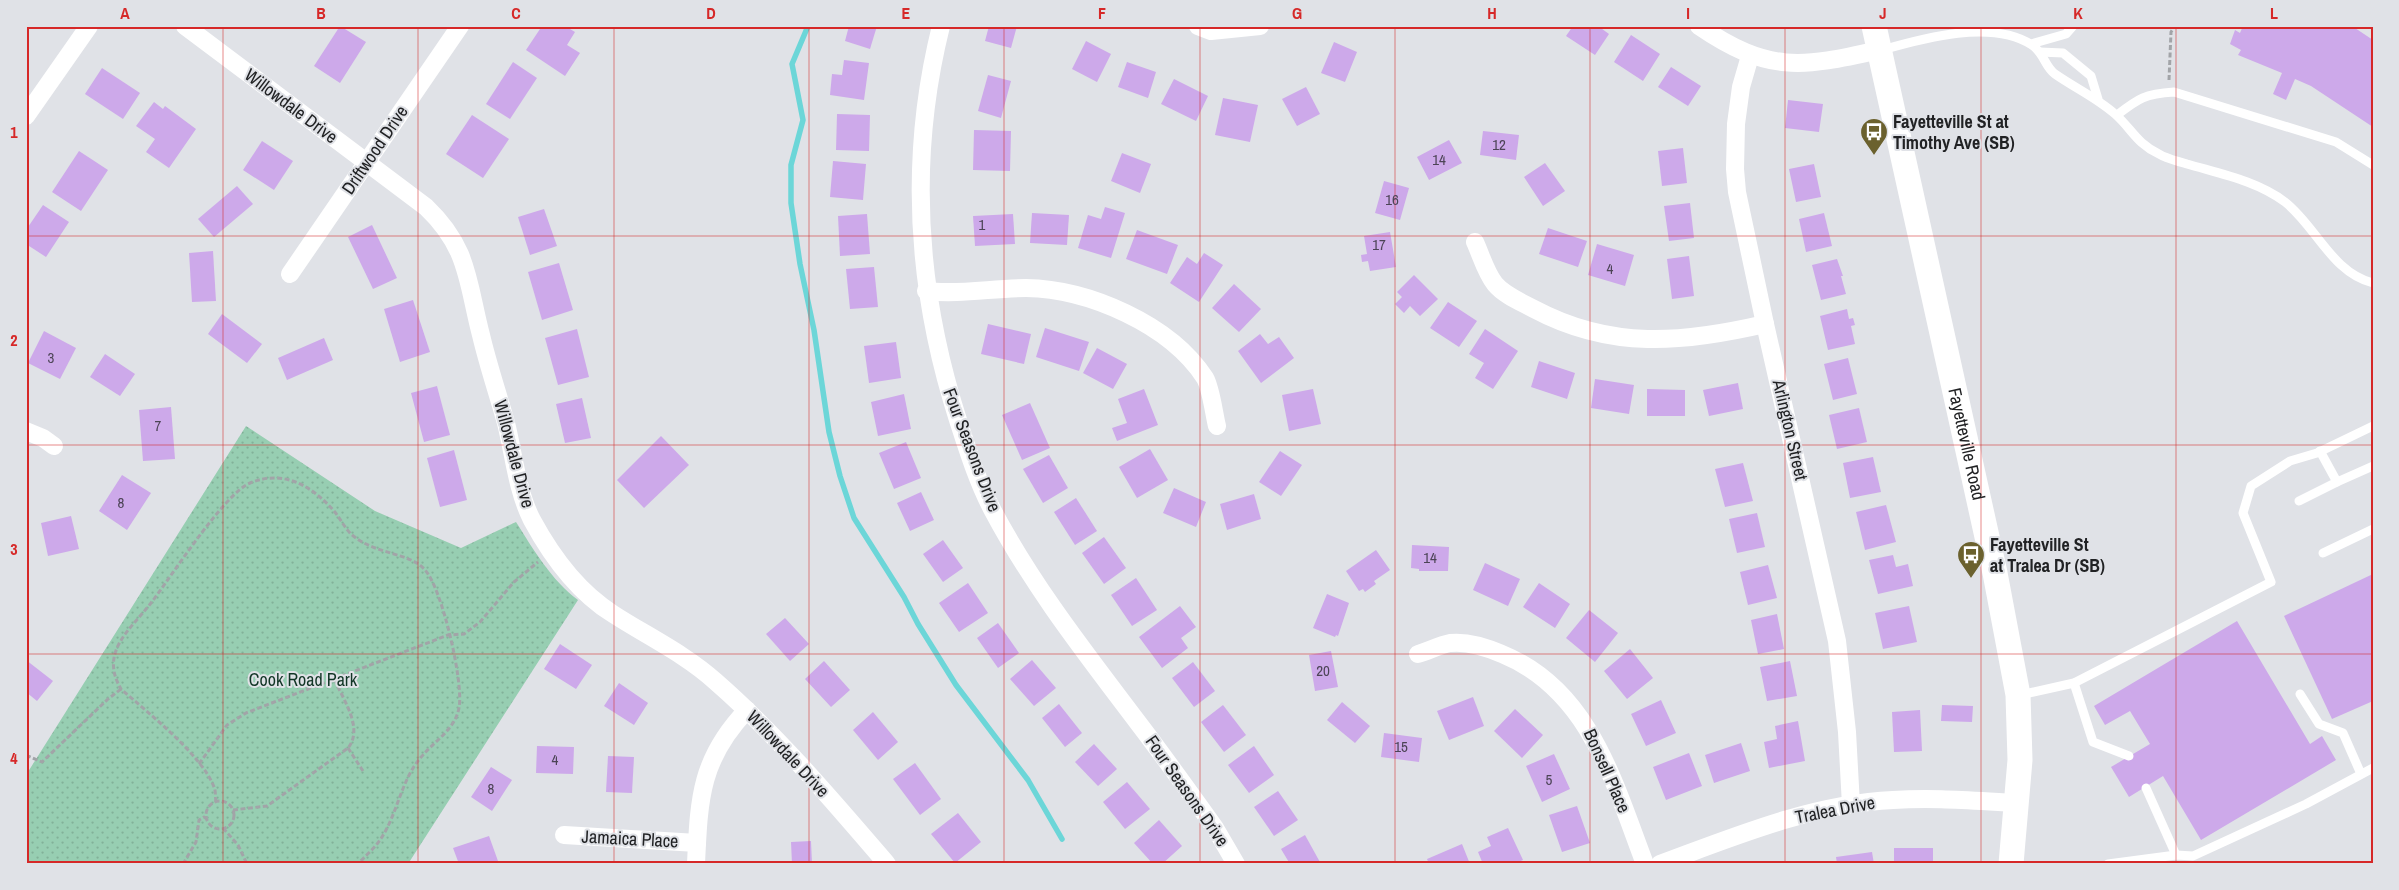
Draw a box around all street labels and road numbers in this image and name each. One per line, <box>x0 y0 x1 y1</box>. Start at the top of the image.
street label: Willowdale Drive <box>240 62 343 149</box>
street label: Driftwood Drive <box>336 100 414 199</box>
street label: Arlington Street <box>1767 376 1814 483</box>
street label: Four Seasons Drive <box>937 384 1008 515</box>
street label: Fayetteville Road <box>1942 385 1991 502</box>
street label: Willowdale Drive <box>488 397 541 511</box>
street label: Willowdale Drive <box>741 705 835 803</box>
street label: Bonsell Place <box>1578 725 1637 817</box>
street label: Four Seasons Drive <box>1140 730 1235 851</box>
street label: Tralea Drive <box>1793 790 1877 829</box>
street label: Jamaica Place <box>581 823 679 854</box>

